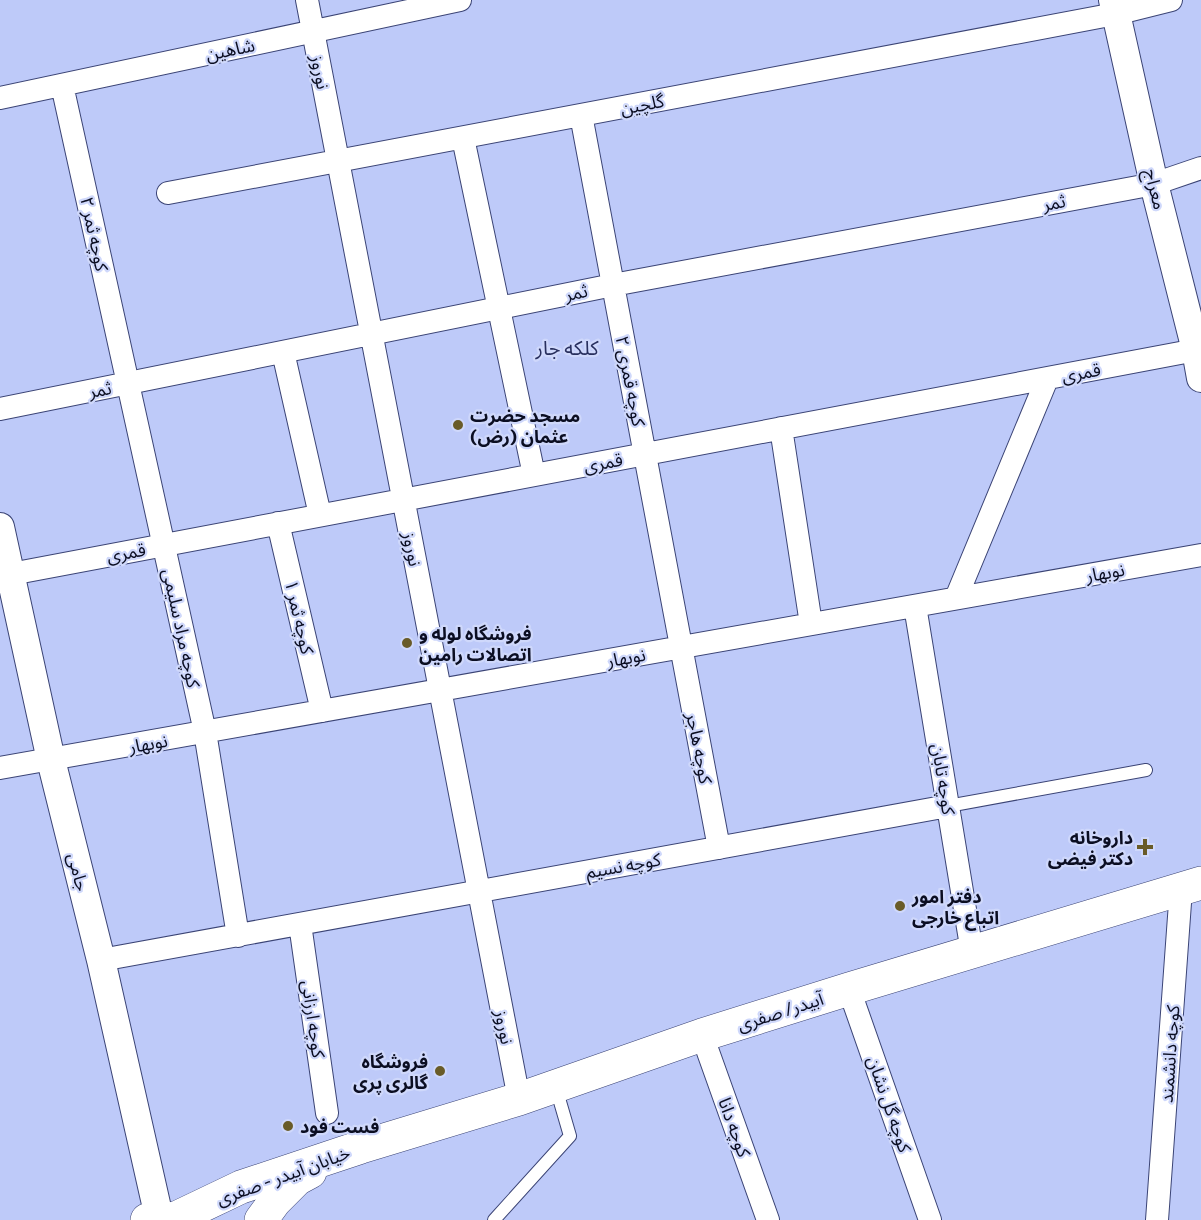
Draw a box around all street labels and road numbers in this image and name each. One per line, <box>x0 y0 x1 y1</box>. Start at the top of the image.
street label: شاهین <box>203 33 257 66</box>
street label: نوروز <box>306 52 335 91</box>
street label: گلچین <box>618 89 667 120</box>
street label: معراج <box>1137 166 1172 212</box>
street label: ثمر <box>1040 189 1068 216</box>
street label: کوچه ثمر ۲ <box>75 195 114 274</box>
street label: ثمر <box>562 279 590 306</box>
street label: کوچه قمری ۲ <box>610 334 651 429</box>
street label: قمری <box>1060 357 1103 388</box>
street label: ثمر <box>86 376 114 403</box>
street label: قمری <box>582 447 625 478</box>
street label: نوروز <box>398 529 427 568</box>
street label: قمری <box>105 537 148 568</box>
street label: نوبهار <box>1083 558 1126 587</box>
street label: کوچه مراد سلیمی <box>158 567 205 690</box>
street label: کوچه ثمر ۱ <box>280 578 319 657</box>
street label: نوبهار <box>604 643 647 672</box>
street label: کوچه هاجر <box>681 710 718 786</box>
street label: نوبهار <box>126 729 169 758</box>
street label: کوچه تابان <box>926 742 961 817</box>
street label: کوچه نسیم <box>584 847 663 885</box>
street label: جامی <box>63 851 94 894</box>
street label: کوچه ارزانی <box>297 979 330 1060</box>
street label: آبیدر/ صفری <box>734 986 827 1036</box>
street label: کوچه دانشمند <box>1155 1004 1184 1104</box>
street label: نوروز <box>490 1007 519 1046</box>
street label: کوچه گل نشان <box>862 1053 917 1156</box>
street label: کوچه دانا <box>713 1094 756 1161</box>
street label: خیابان آبیدر - صفری <box>213 1141 353 1210</box>

